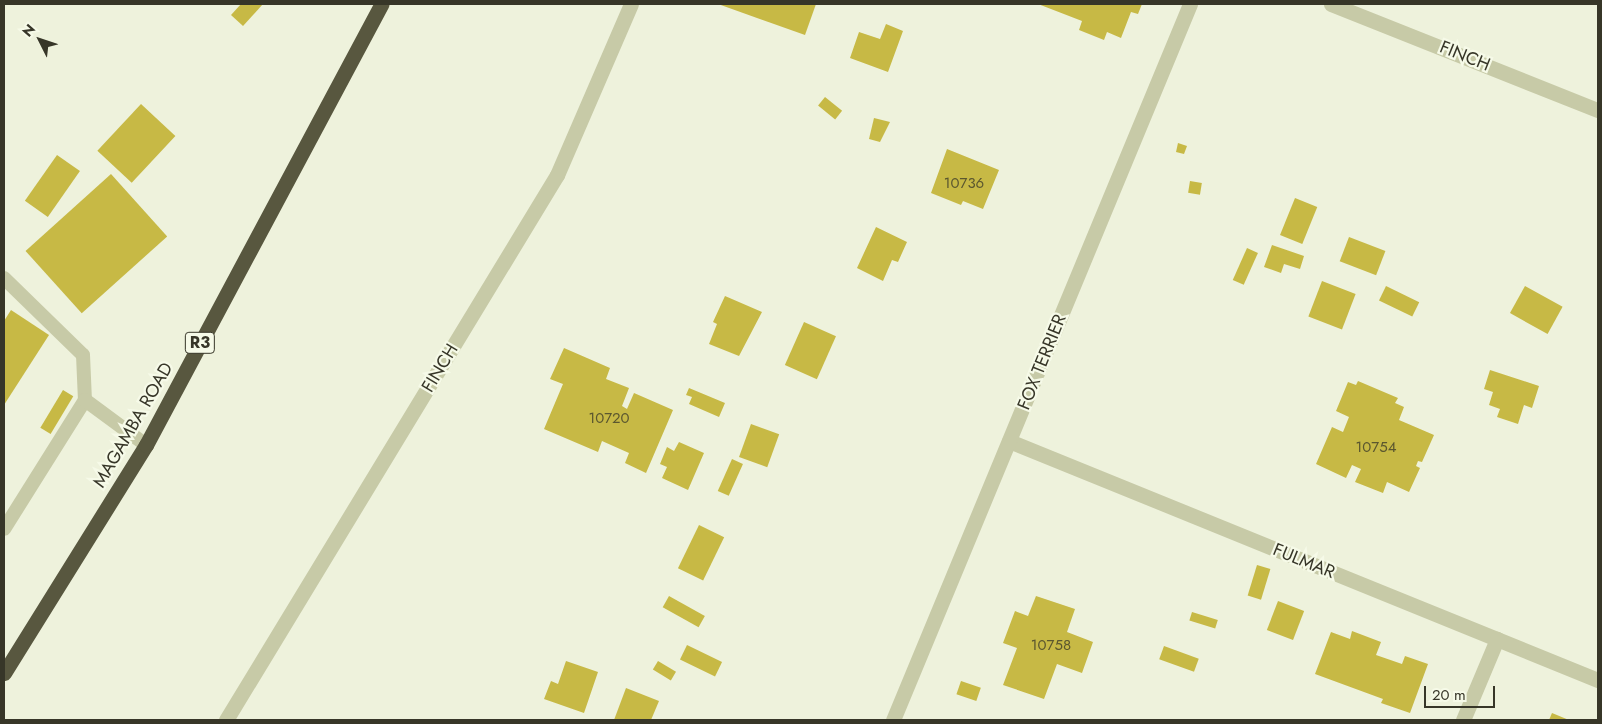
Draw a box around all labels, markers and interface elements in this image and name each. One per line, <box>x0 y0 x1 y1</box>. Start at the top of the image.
north arrow <box>15 15 65 65</box>
text: N <box>17 19 40 41</box>
street label: FINCH <box>1437 36 1493 76</box>
house number: 10736 <box>944 175 984 193</box>
street label: FOX TERRIER <box>1013 311 1071 413</box>
road number: R3 <box>184 329 216 356</box>
street label: FINCH <box>417 340 463 396</box>
street label: MAGAMBA ROAD <box>88 359 178 491</box>
house number: 10720 <box>588 410 630 428</box>
house number: 10754 <box>1356 439 1396 457</box>
street label: FULMAR <box>1270 539 1338 583</box>
house number: 10758 <box>1031 637 1071 655</box>
scale bar <box>1427 676 1498 708</box>
text: 20 m <box>1432 684 1466 706</box>

